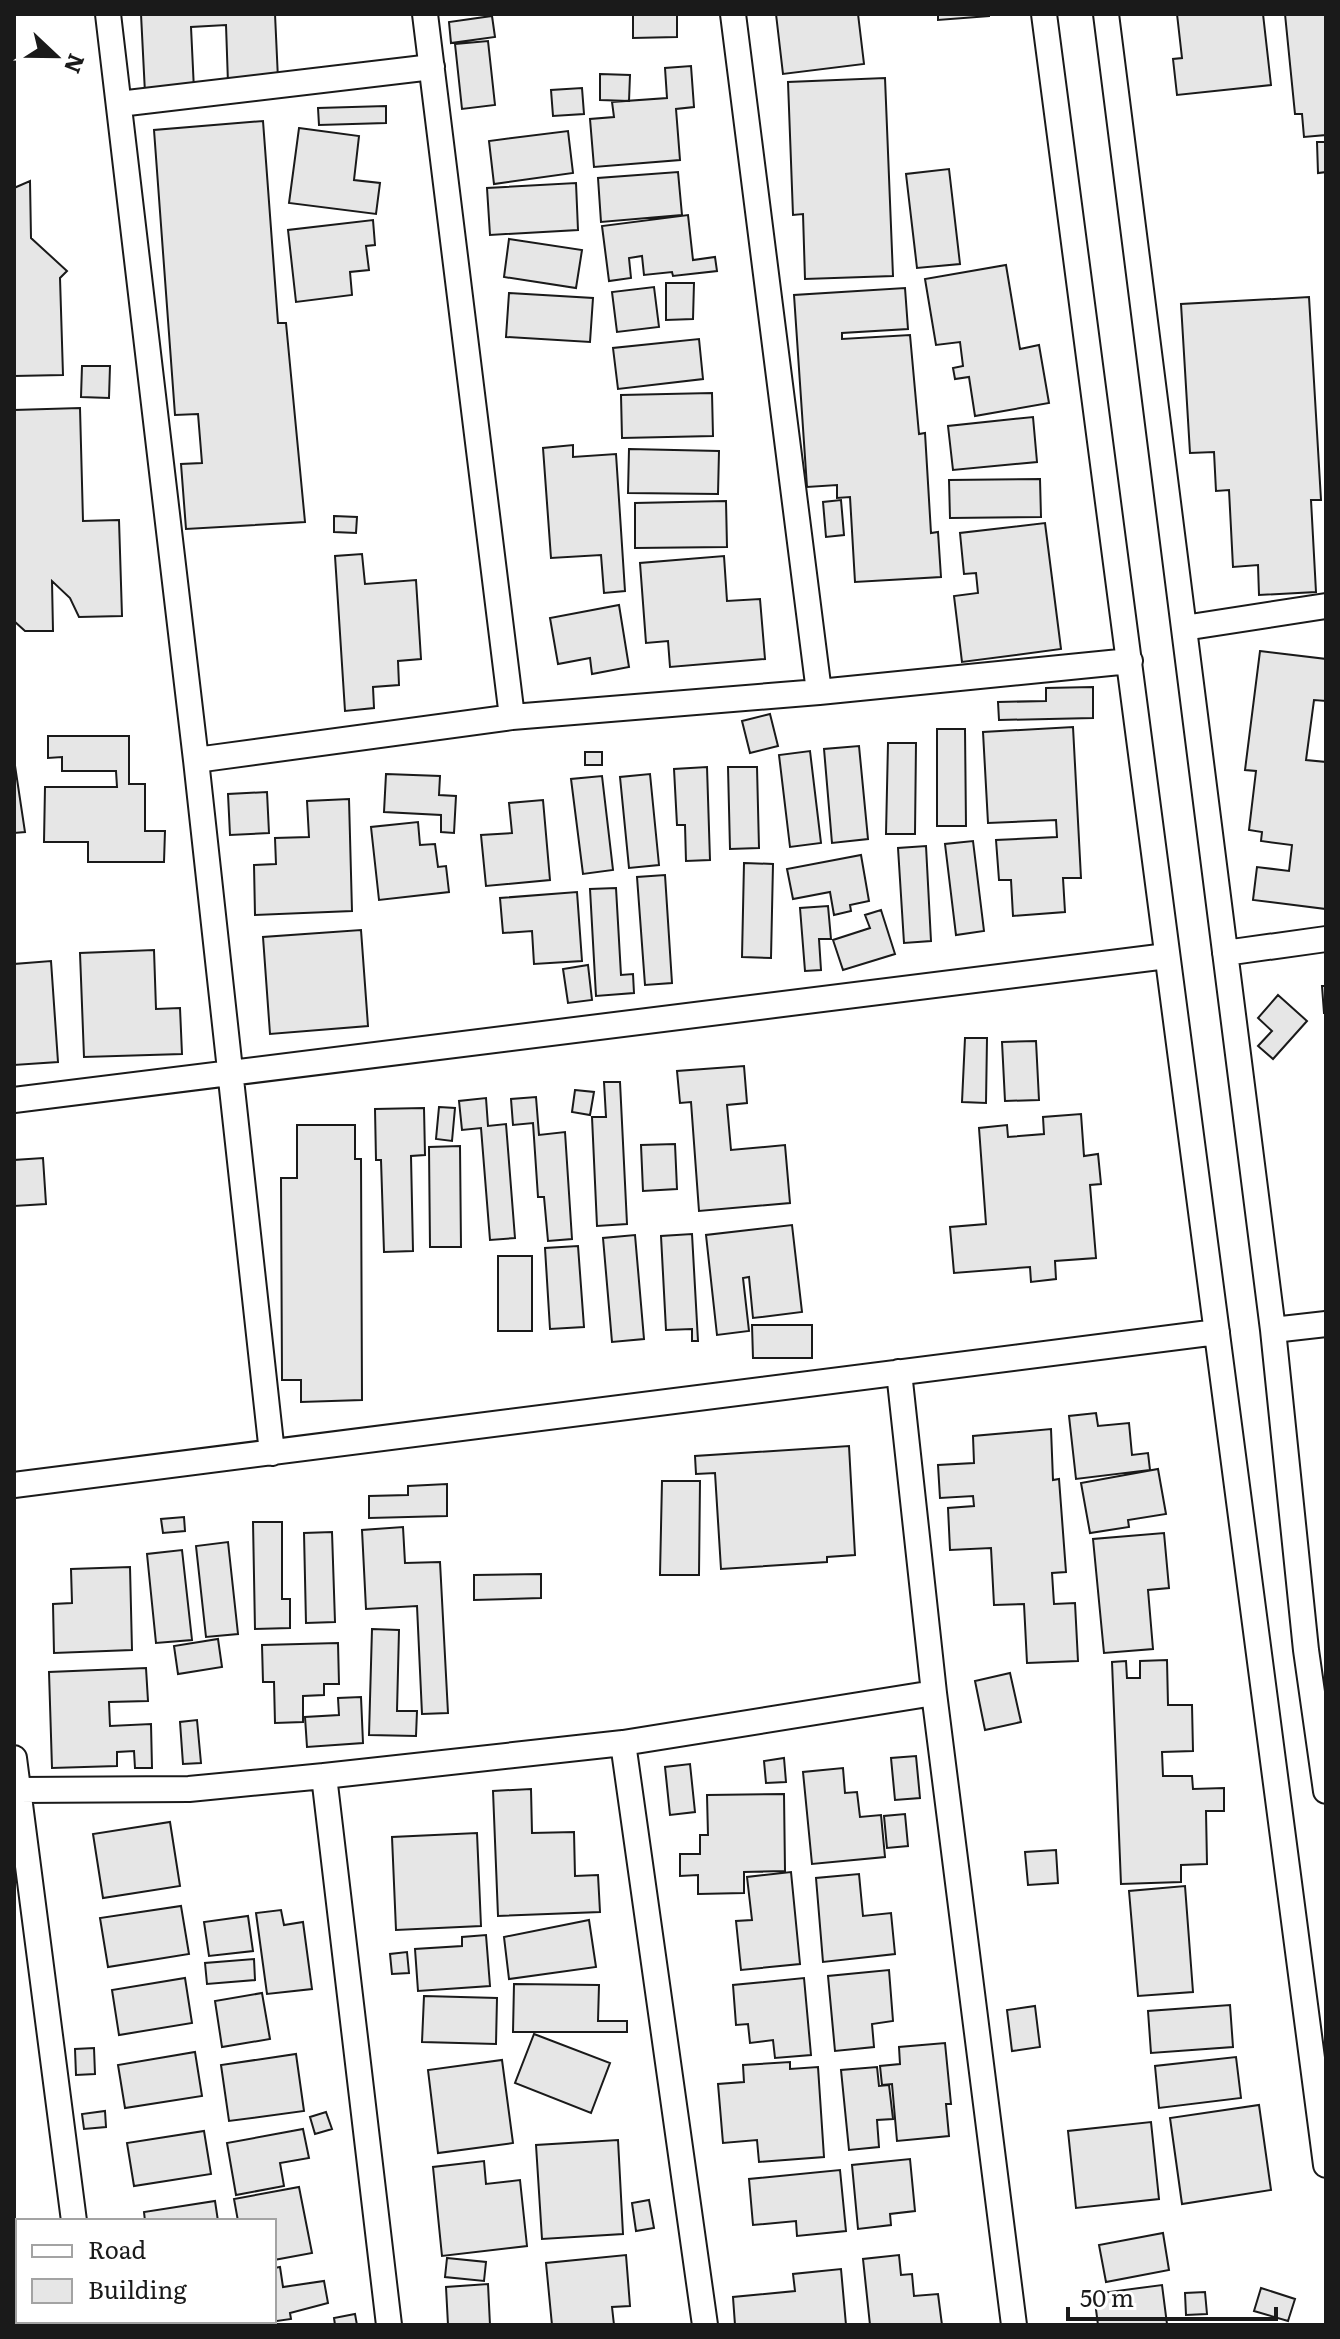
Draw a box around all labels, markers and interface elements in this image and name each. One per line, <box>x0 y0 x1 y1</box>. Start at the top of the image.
north arrow <box>16 16 96 96</box>
text: N <box>57 49 95 79</box>
legend <box>16 2219 276 2323</box>
text: Road <box>88 2231 147 2266</box>
text: Building <box>88 2271 187 2306</box>
scale bar <box>1068 2271 1276 2321</box>
text: 50 m <box>1080 2279 1134 2314</box>

